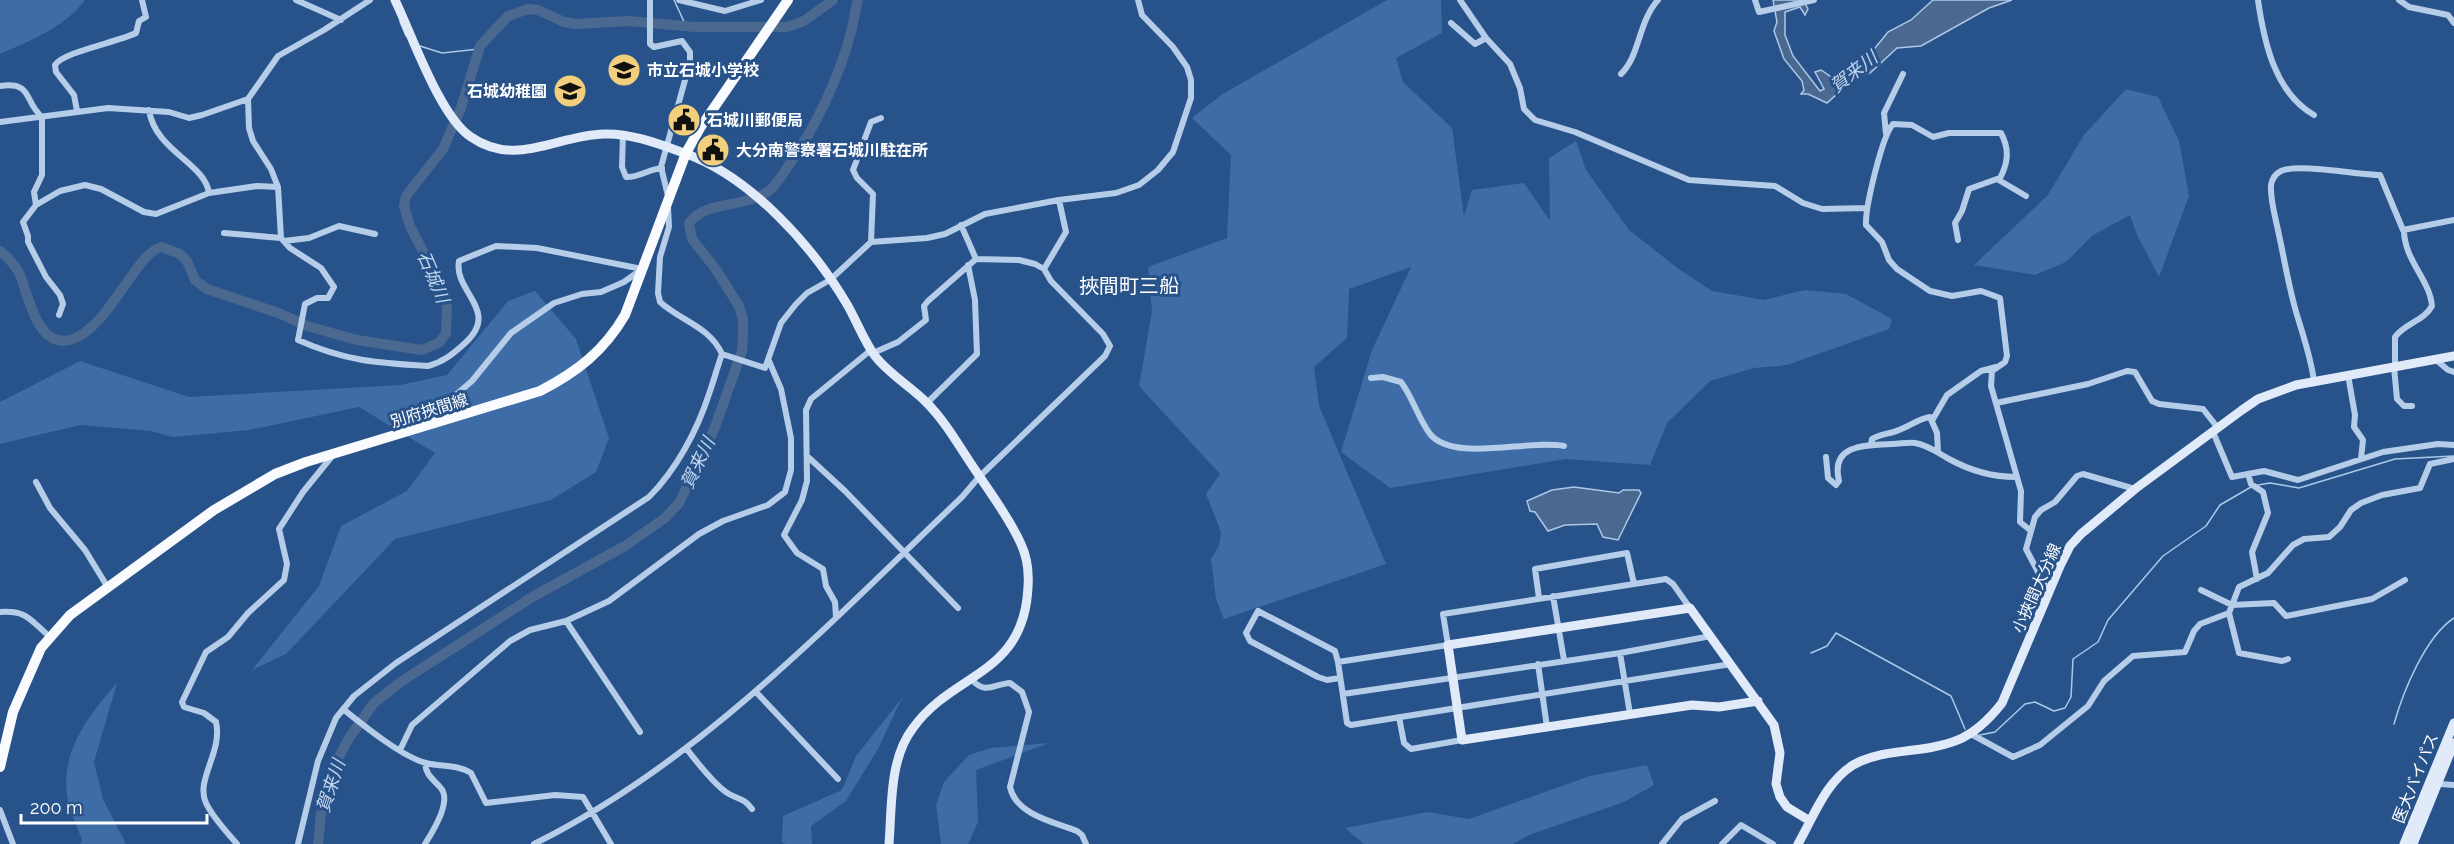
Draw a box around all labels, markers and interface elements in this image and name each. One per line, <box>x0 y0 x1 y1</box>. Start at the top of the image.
water label: 賀来川 <box>1826 45 1883 97</box>
school or university icon: 市立石城小学校 <box>606 52 642 88</box>
place label: 市立石城小学校 <box>647 61 759 80</box>
school or university icon: 石城幼稚園 <box>552 73 588 109</box>
place label: 石城幼稚園 <box>467 82 547 101</box>
public building icon: 石城川郵便局 <box>666 102 702 138</box>
place label: 石城川郵便局 <box>707 111 803 130</box>
public building icon: 大分南警察署石城川駐在所 <box>695 132 731 168</box>
place label: 大分南警察署石城川駐在所 <box>736 141 928 160</box>
water label: 石城川 <box>413 248 454 308</box>
district label: 挾間町三船 <box>1079 274 1179 298</box>
street label: 別府挾間線 <box>388 390 470 431</box>
water label: 賀来川 <box>676 432 720 492</box>
street label: 小挾間大分線 <box>2008 540 2065 636</box>
street label: 医大バイパス <box>2389 730 2442 826</box>
water label: 賀来川 <box>312 755 349 815</box>
scale bar <box>21 787 207 825</box>
text: 200 m <box>30 797 83 818</box>

